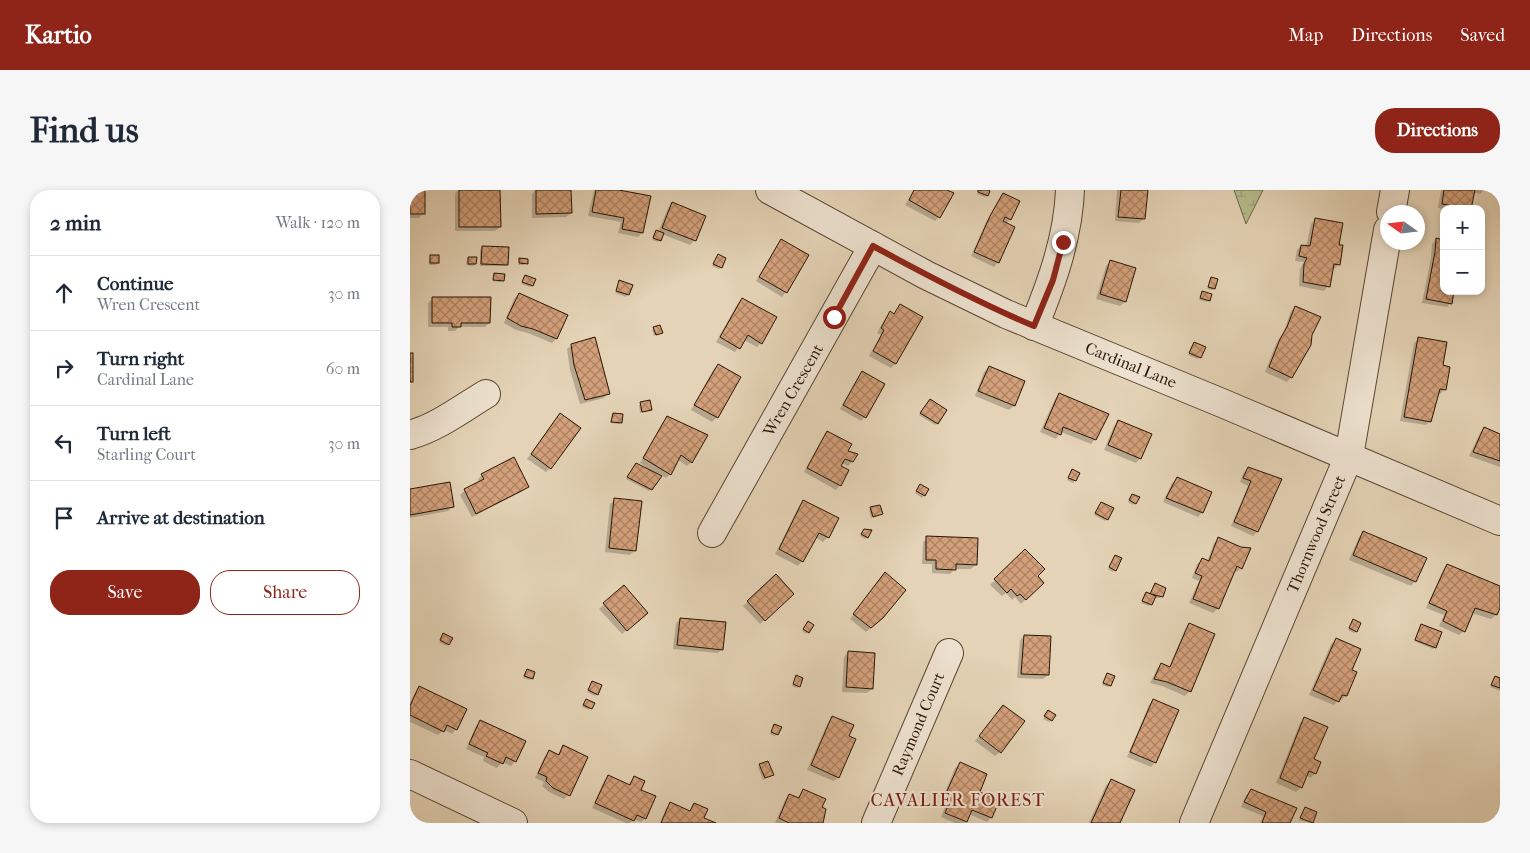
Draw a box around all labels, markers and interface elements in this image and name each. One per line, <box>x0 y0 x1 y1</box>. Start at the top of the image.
text: Kartio <box>25 21 92 49</box>
text: Map <box>1289 25 1323 46</box>
text: Directions <box>1351 25 1432 46</box>
text: Saved <box>1460 25 1505 46</box>
button: Directions <box>1375 108 1500 153</box>
text: Find us <box>30 110 139 151</box>
north arrow <box>1380 205 1425 250</box>
map controls <box>1440 205 1485 295</box>
button: + <box>1440 205 1485 250</box>
text: 2 min <box>50 211 101 235</box>
text: Walk · 120 m <box>276 213 360 232</box>
route end <box>1052 231 1075 254</box>
button: − <box>1440 250 1485 295</box>
text: Continue <box>97 273 173 295</box>
icon: ahead <box>50 279 78 307</box>
text: 30 m <box>328 284 360 303</box>
text: Wren Crescent <box>97 295 200 314</box>
route start <box>823 306 846 329</box>
street label: Cardinal Lane <box>1082 338 1180 392</box>
street label: Wren Crescent <box>758 340 827 440</box>
text: Turn right <box>97 348 184 370</box>
icon: right <box>50 354 78 382</box>
text: 60 m <box>326 359 360 378</box>
text: Cardinal Lane <box>97 370 194 389</box>
text: Turn left <box>97 423 171 445</box>
icon: left <box>50 429 78 457</box>
text: 30 m <box>328 434 360 453</box>
text: Starling Court <box>97 445 196 464</box>
street label: Thornwood Street <box>1283 472 1349 596</box>
icon: arrive <box>50 504 78 532</box>
text: Arrive at destination <box>97 507 265 529</box>
button: Save <box>50 570 200 615</box>
button: Share <box>210 570 360 615</box>
street label: Raymond Court <box>888 669 948 779</box>
district label: CAVALIER FOREST <box>871 790 1045 811</box>

